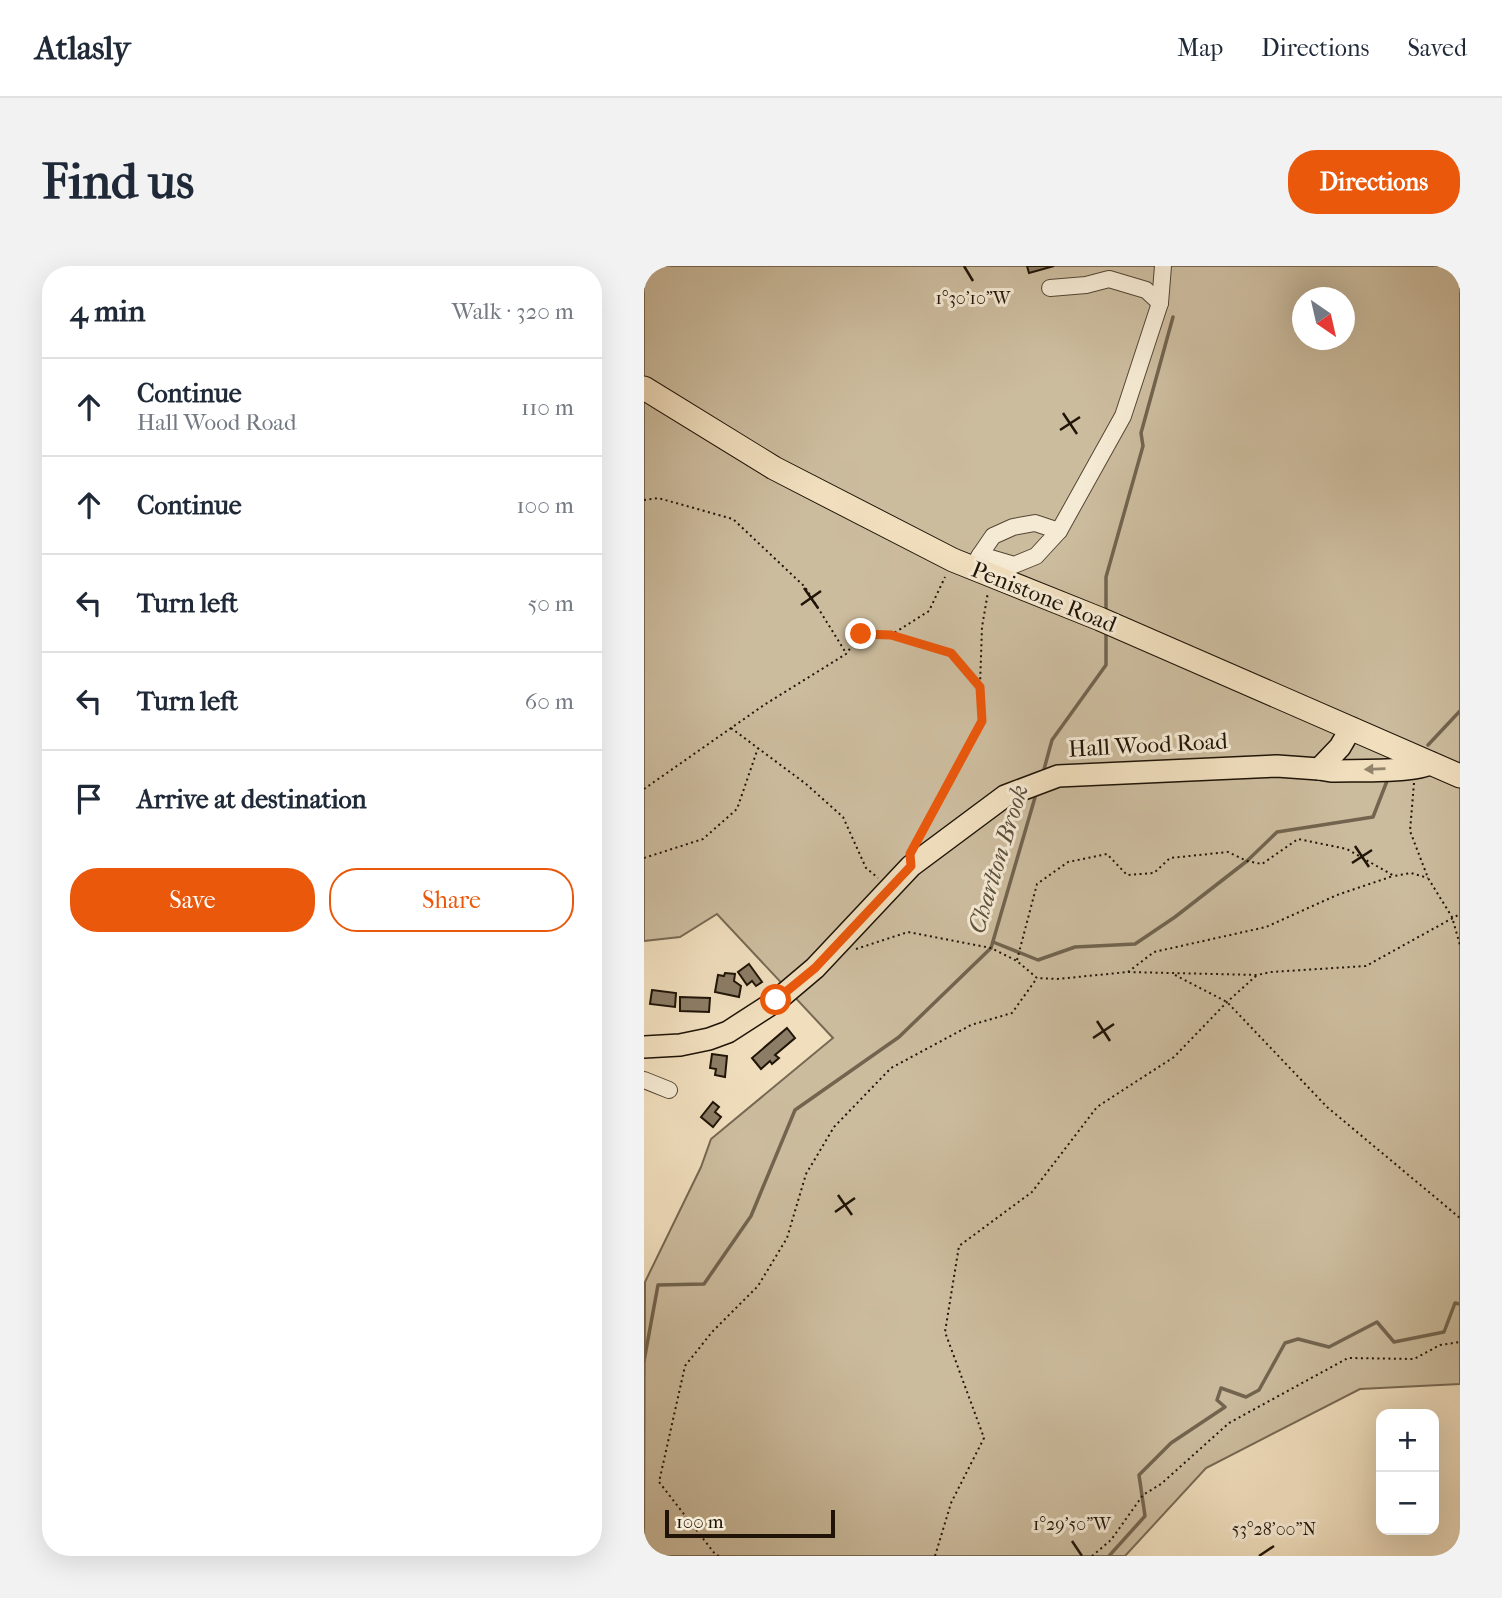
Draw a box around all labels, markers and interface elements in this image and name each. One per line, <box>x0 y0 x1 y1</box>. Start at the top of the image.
text: Atlasly <box>35 29 130 68</box>
text: Map <box>1177 34 1223 62</box>
text: Directions <box>1261 34 1369 62</box>
text: Saved <box>1407 34 1467 62</box>
button: Directions <box>1288 150 1460 214</box>
text: Find us <box>42 153 194 211</box>
north arrow <box>1292 287 1355 350</box>
text: 1°30'10"W <box>935 288 1012 309</box>
text: 4 min <box>70 294 145 329</box>
text: Walk · 320 m <box>452 298 574 325</box>
text: Continue <box>137 378 242 409</box>
icon: ahead <box>70 388 108 426</box>
text: 110 m <box>521 394 574 421</box>
text: Hall Wood Road <box>137 409 297 436</box>
icon: ahead <box>70 486 108 524</box>
text: Continue <box>137 490 242 521</box>
text: 100 m <box>516 492 574 519</box>
street label: Penistone Road <box>968 556 1121 639</box>
icon: left <box>70 584 108 622</box>
text: Turn left <box>137 588 238 619</box>
text: 50 m <box>527 590 574 617</box>
route end <box>845 618 876 649</box>
icon: left <box>70 682 108 720</box>
text: Turn left <box>137 686 238 717</box>
text: 60 m <box>525 688 574 715</box>
street label: Hall Wood Road <box>1068 727 1229 763</box>
one-way arrow <box>1364 764 1386 775</box>
icon: arrive <box>70 780 108 818</box>
water label: Charlton Brook <box>962 781 1034 937</box>
text: Arrive at destination <box>137 784 367 815</box>
button: Save <box>70 868 315 932</box>
button: Share <box>329 868 574 932</box>
route start <box>760 984 791 1015</box>
map controls <box>1376 1409 1439 1535</box>
button: + <box>1376 1409 1439 1472</box>
button: − <box>1376 1472 1439 1535</box>
scale bar <box>665 1507 835 1539</box>
text: 100 m <box>676 1511 724 1533</box>
text: 1°29'50"W <box>1033 1514 1112 1535</box>
text: 53°28'00"N <box>1232 1519 1317 1540</box>

